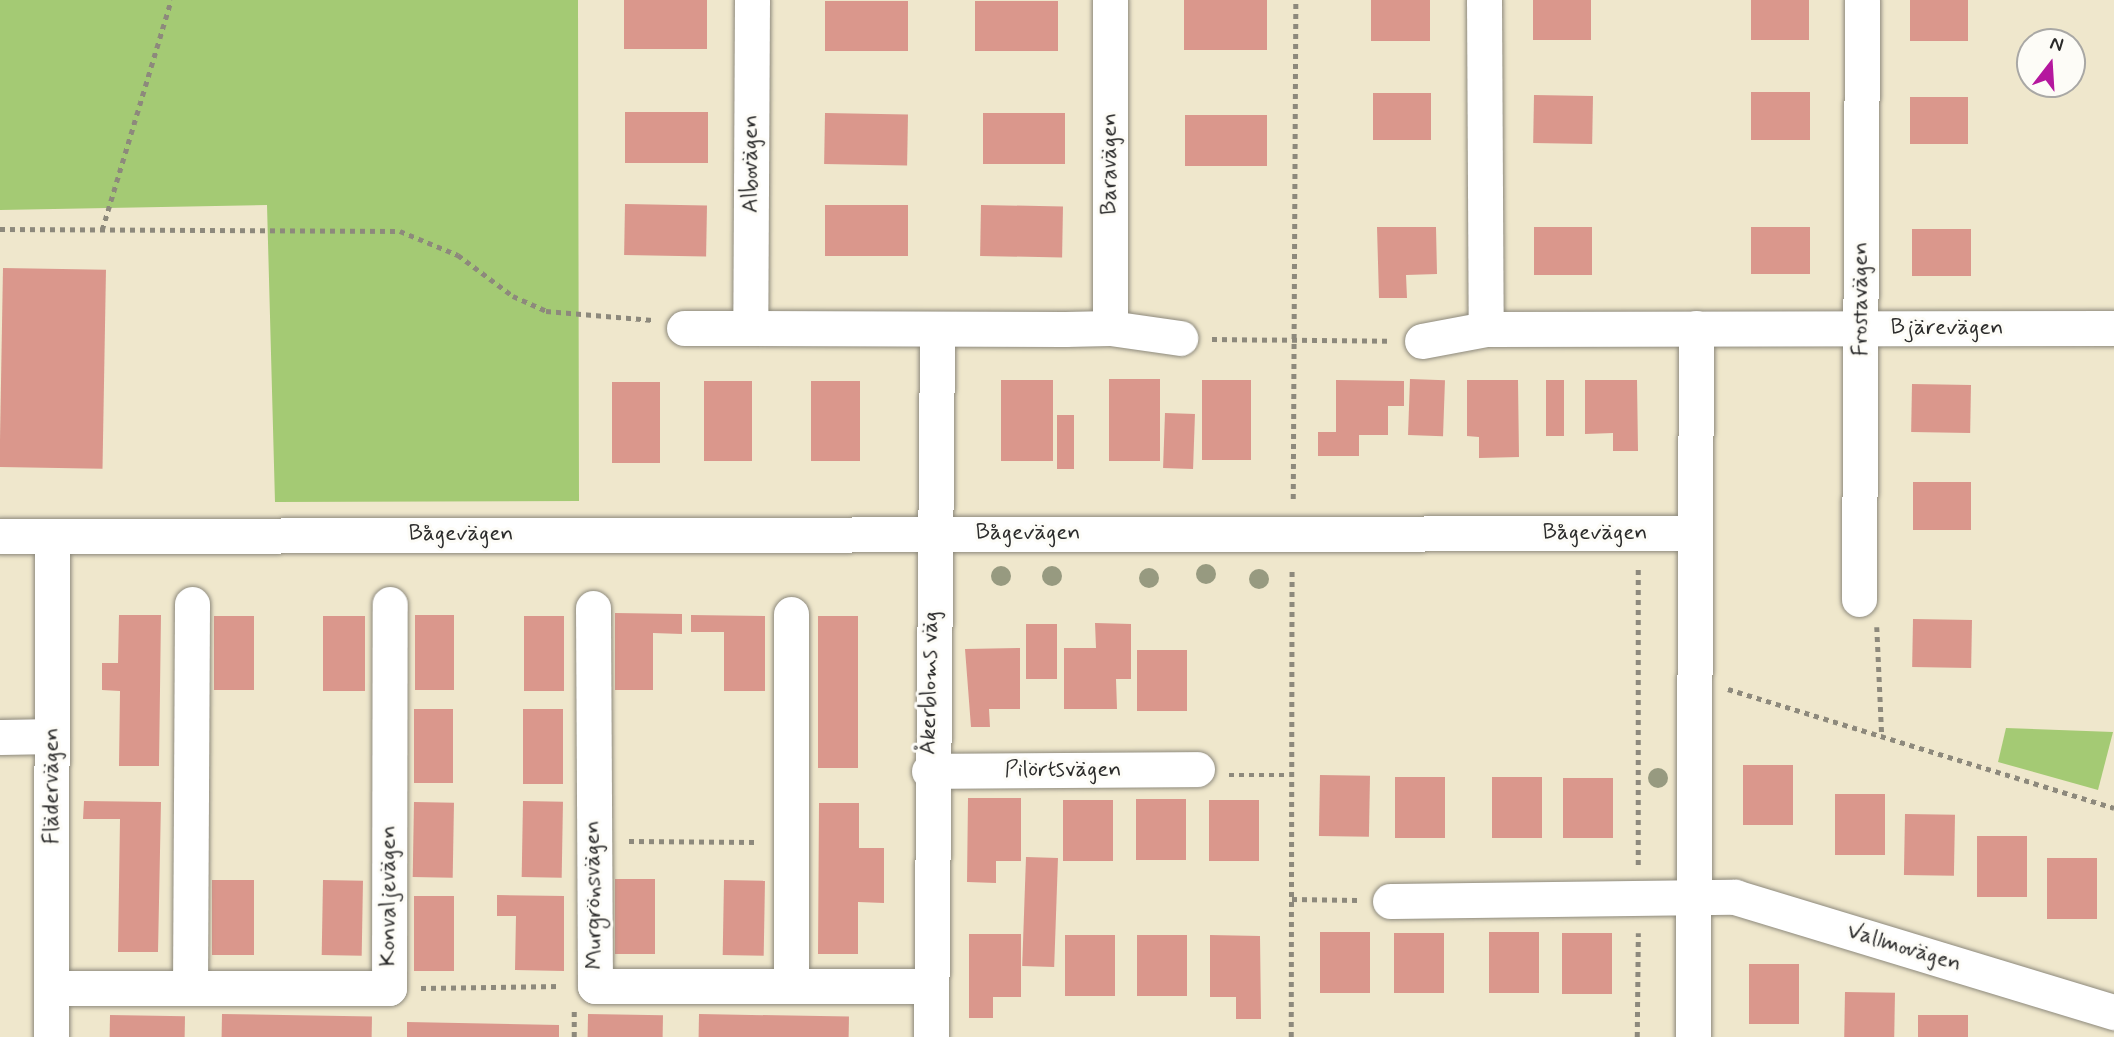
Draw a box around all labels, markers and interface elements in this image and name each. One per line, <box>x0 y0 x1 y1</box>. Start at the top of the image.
north arrow <box>2016 28 2086 98</box>
text: N <box>2047 31 2066 58</box>
street label: Baravägen <box>1096 113 1124 215</box>
street label: Albovägen <box>737 115 765 213</box>
street label: Frostavägen <box>1847 242 1875 356</box>
street label: Bjärevägen <box>1891 314 2003 342</box>
street label: Bågevägen <box>976 519 1080 547</box>
street label: Bågevägen <box>1543 519 1647 547</box>
street label: Bågevägen <box>409 520 513 548</box>
street label: Åkerbloms väg <box>915 611 945 755</box>
street label: Flädervägen <box>38 728 66 844</box>
street label: Pilörtsvägen <box>1004 756 1122 784</box>
street label: Murgrönsvägen <box>579 820 609 970</box>
street label: Konvaljevägen <box>375 825 403 967</box>
street label: Vallmovägen <box>1843 918 1965 978</box>

